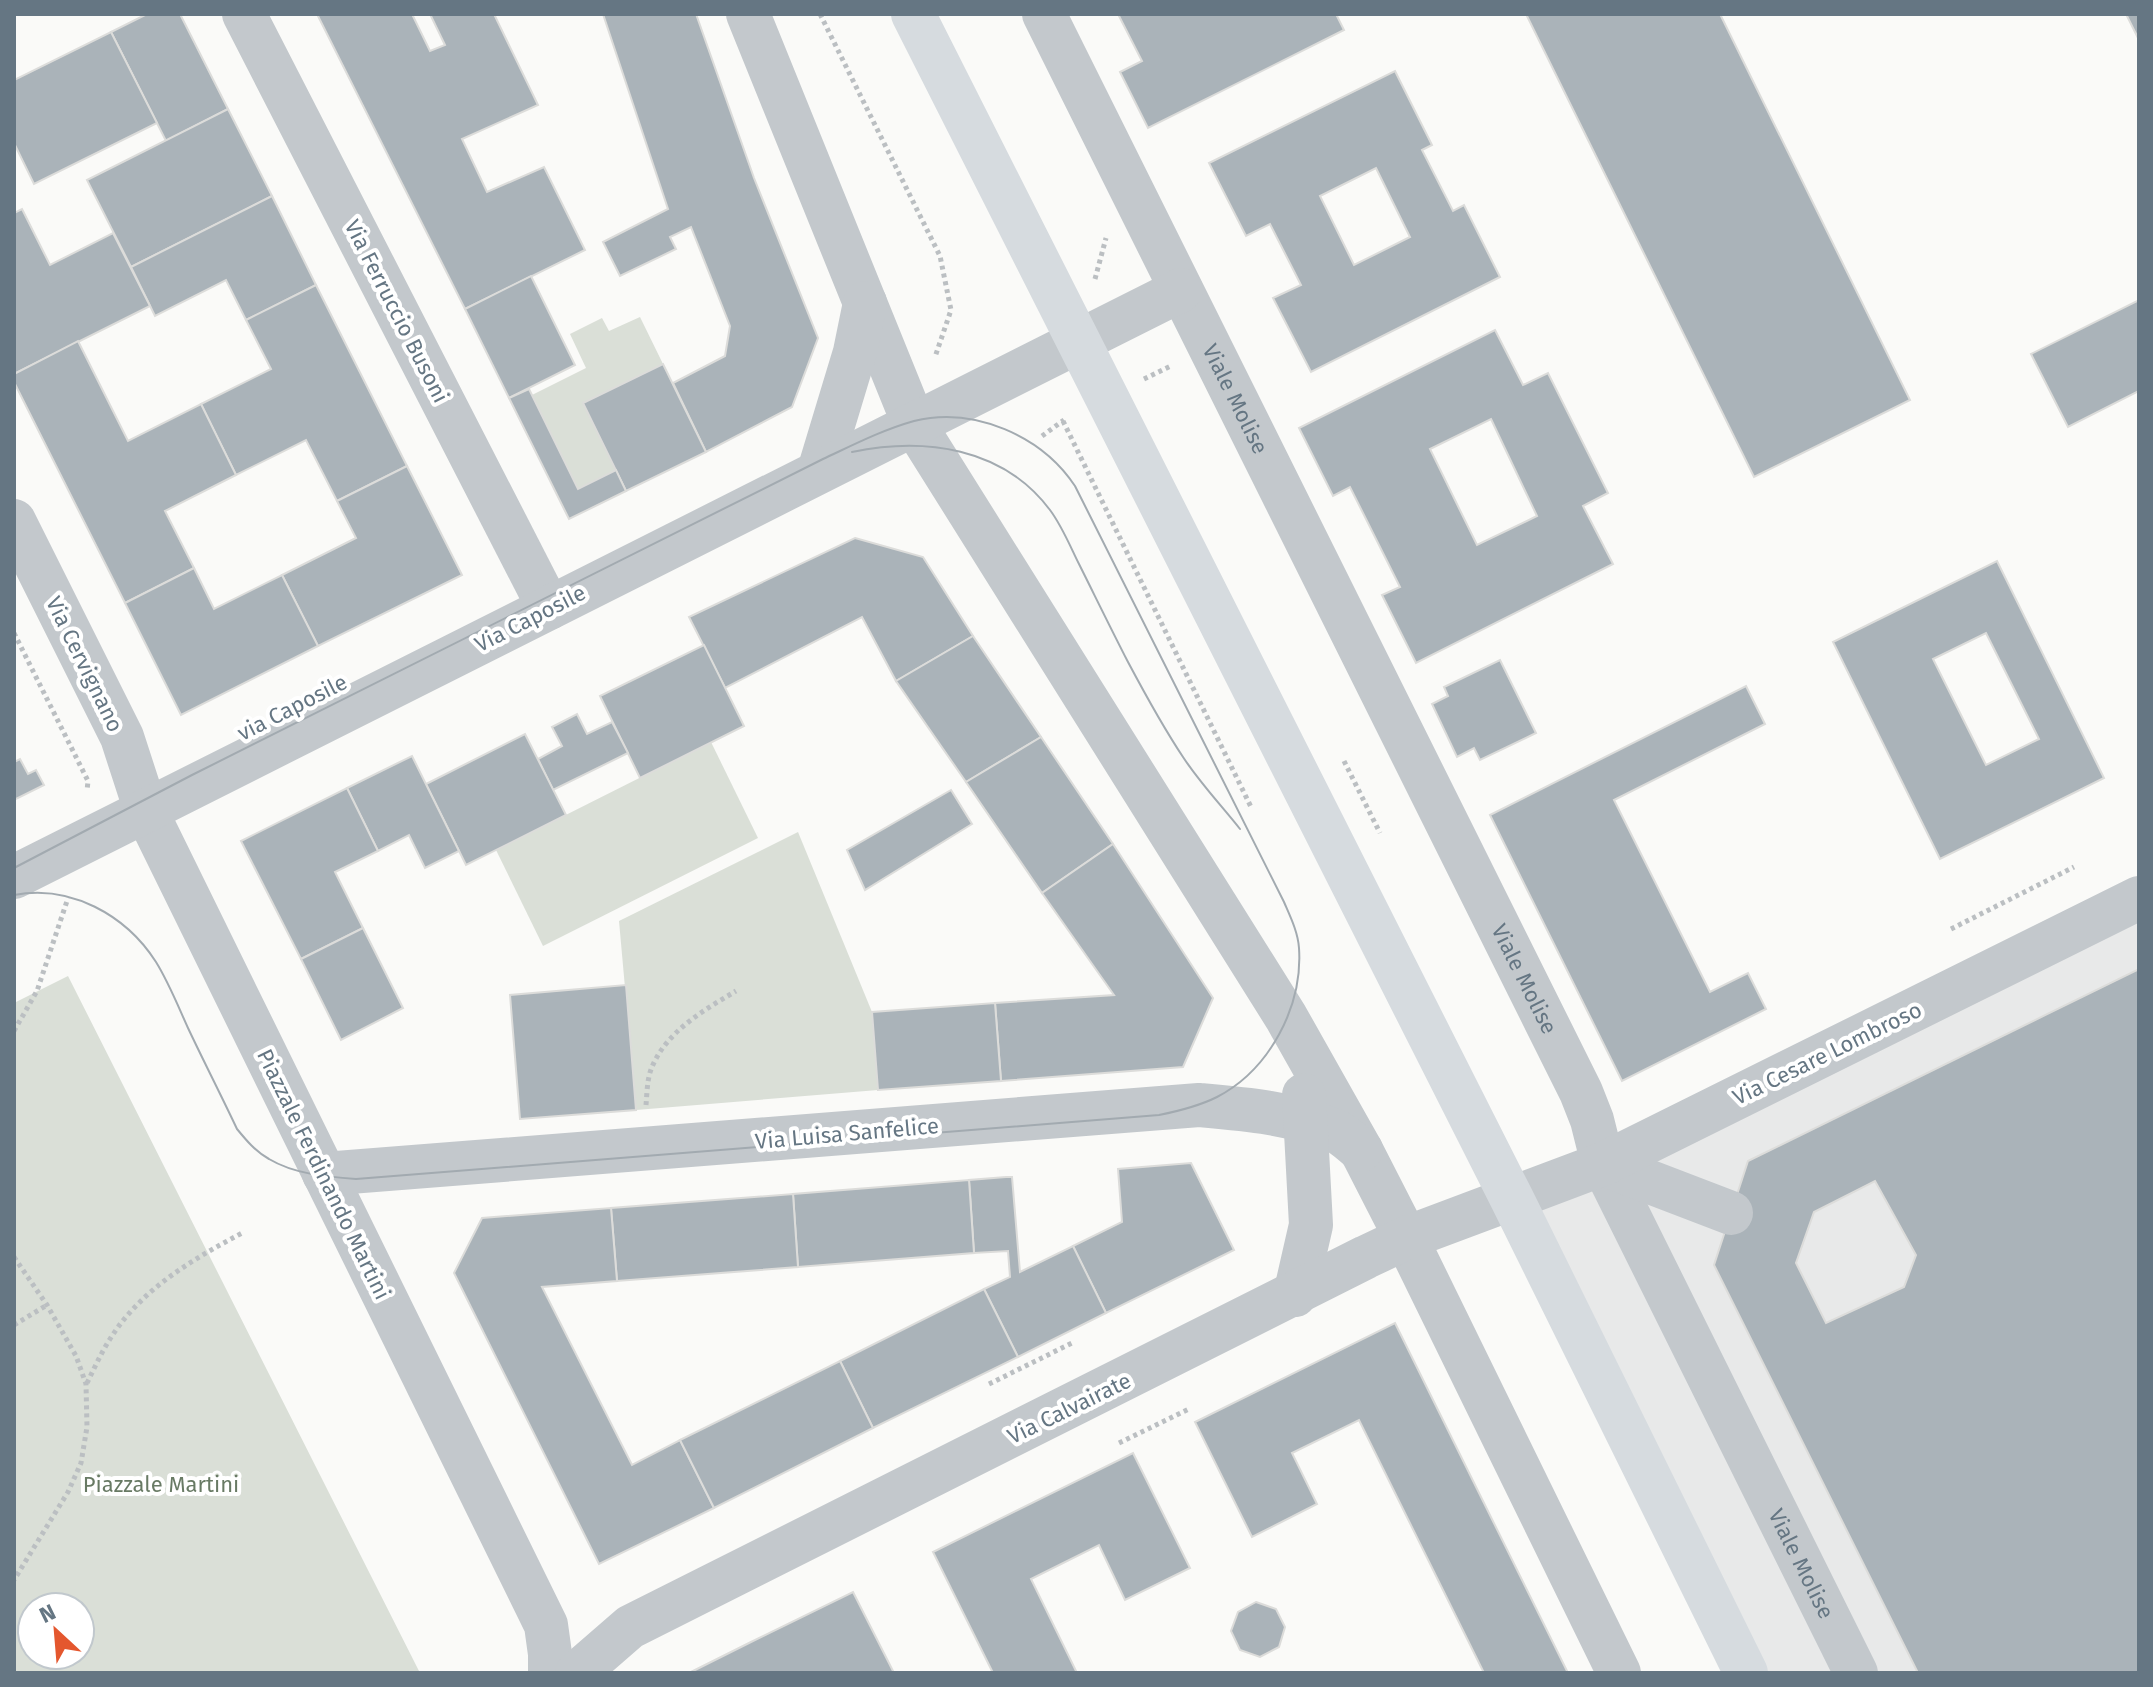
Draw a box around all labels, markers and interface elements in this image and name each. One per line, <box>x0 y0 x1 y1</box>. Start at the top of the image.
street label: Via Ferruccio Busoni <box>339 215 454 407</box>
street label: Viale Molise <box>1197 340 1274 459</box>
street label: Via Caposile <box>470 579 590 658</box>
street label: Via Cervignano <box>40 592 129 737</box>
street label: via Caposile <box>233 668 352 747</box>
street label: Viale Molise <box>1486 920 1563 1039</box>
street label: Via Cesare Lombroso <box>1728 996 1926 1111</box>
street label: Piazzale Ferdinando Martini <box>251 1045 396 1304</box>
street label: Via Luisa Sanfelice <box>754 1112 940 1155</box>
street label: Via Calvairate <box>1003 1367 1135 1450</box>
park label: Piazzale Martini <box>83 1471 239 1498</box>
street label: Viale Molise <box>1763 1504 1840 1623</box>
north arrow <box>16 1591 96 1671</box>
text: N <box>35 1598 60 1629</box>

